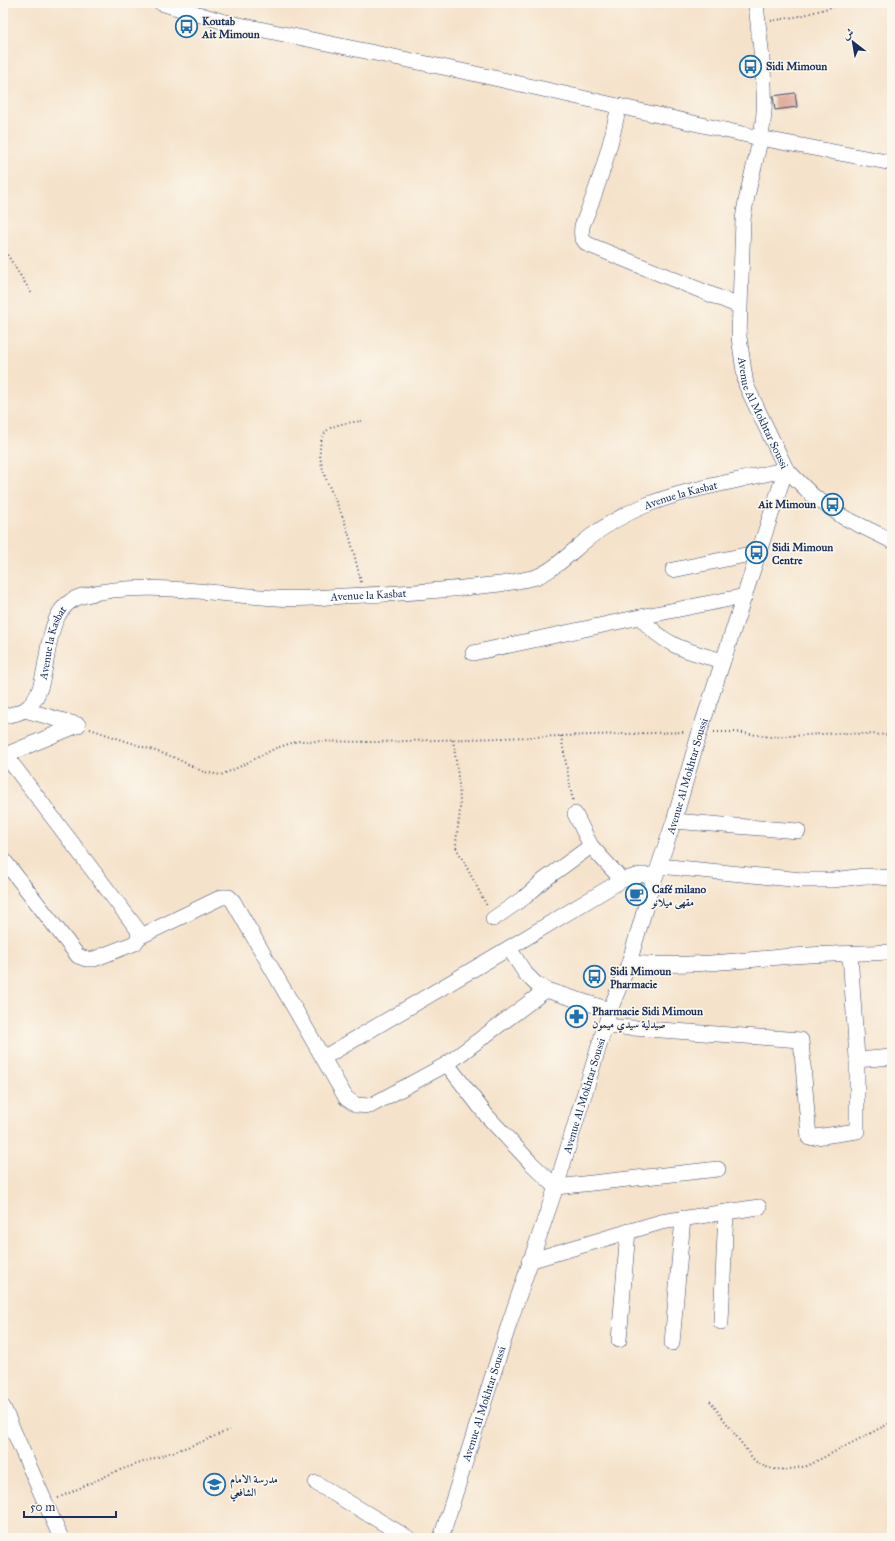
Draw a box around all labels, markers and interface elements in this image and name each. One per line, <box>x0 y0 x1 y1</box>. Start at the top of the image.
bus stop icon: Koutab Ait Mimoun <box>174 14 200 40</box>
place label: Koutab Ait Mimoun <box>201 15 260 41</box>
north arrow <box>833 22 873 62</box>
text: ش <box>840 25 856 42</box>
bus stop icon: Sidi Mimoun <box>737 53 763 79</box>
place label: Sidi Mimoun <box>766 60 827 73</box>
street label: Avenue Al Mokhtar Soussi <box>735 355 791 471</box>
street label: Avenue la Kasbat <box>641 479 719 513</box>
bus stop icon: Ait Mimoun <box>819 491 845 517</box>
place label: Ait Mimoun <box>757 498 816 511</box>
bus stop icon: Sidi Mimoun Centre <box>744 540 770 566</box>
place label: Sidi Mimoun Centre <box>772 541 833 567</box>
street label: Avenue la Kasbat <box>329 587 407 604</box>
street label: Avenue la Kasbat <box>36 603 69 682</box>
street label: Avenue Al Mokhtar Soussi <box>664 717 711 837</box>
cafe icon: Café milano مقهى ميلانو <box>624 882 650 908</box>
place label: Café milano مقهى ميلانو <box>651 883 707 910</box>
bus stop icon: Sidi Mimoun Pharmacie <box>581 964 607 990</box>
place label: Sidi Mimoun Pharmacie <box>610 965 671 991</box>
pharmacy icon: Pharmacie Sidi Mimoun صيدلية سيدي ميمون <box>563 1004 589 1030</box>
place label: Pharmacie Sidi Mimoun صيدلية سيدي ميمون <box>592 1005 703 1033</box>
street label: Avenue Al Mokhtar Soussi <box>560 1036 608 1156</box>
street label: Avenue Al Mokhtar Soussi <box>460 1345 509 1464</box>
school or university icon: مدرسة الامام الشافعي <box>201 1472 227 1498</box>
place label: مدرسة الامام الشافعي <box>230 1473 278 1502</box>
scale bar <box>24 1493 116 1519</box>
text: 50 m <box>30 1500 55 1514</box>

